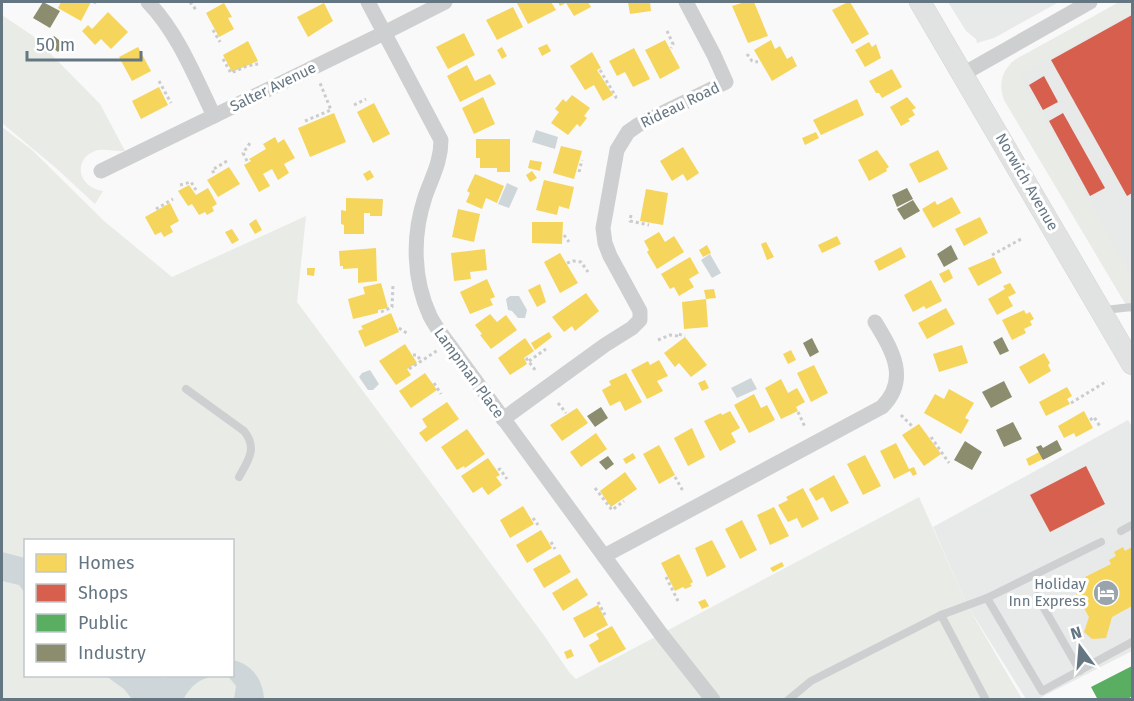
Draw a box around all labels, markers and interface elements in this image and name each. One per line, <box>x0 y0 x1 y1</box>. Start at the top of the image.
scale bar <box>27 24 141 62</box>
text: 50 m <box>36 34 75 56</box>
street label: Salter Avenue <box>227 58 319 116</box>
street label: Rideau Road <box>638 78 722 132</box>
street label: Norwich Avenue <box>992 130 1062 234</box>
street label: Lampman Place <box>430 324 508 422</box>
legend <box>24 539 234 677</box>
text: Homes <box>78 552 134 574</box>
place label: Holiday Inn Express <box>1008 575 1087 610</box>
hotel icon: Holiday Inn Express <box>1091 578 1121 608</box>
text: Shops <box>78 582 128 604</box>
text: Public <box>78 612 128 634</box>
north arrow <box>1050 617 1110 677</box>
text: N <box>1068 622 1084 644</box>
text: Industry <box>78 642 146 664</box>

